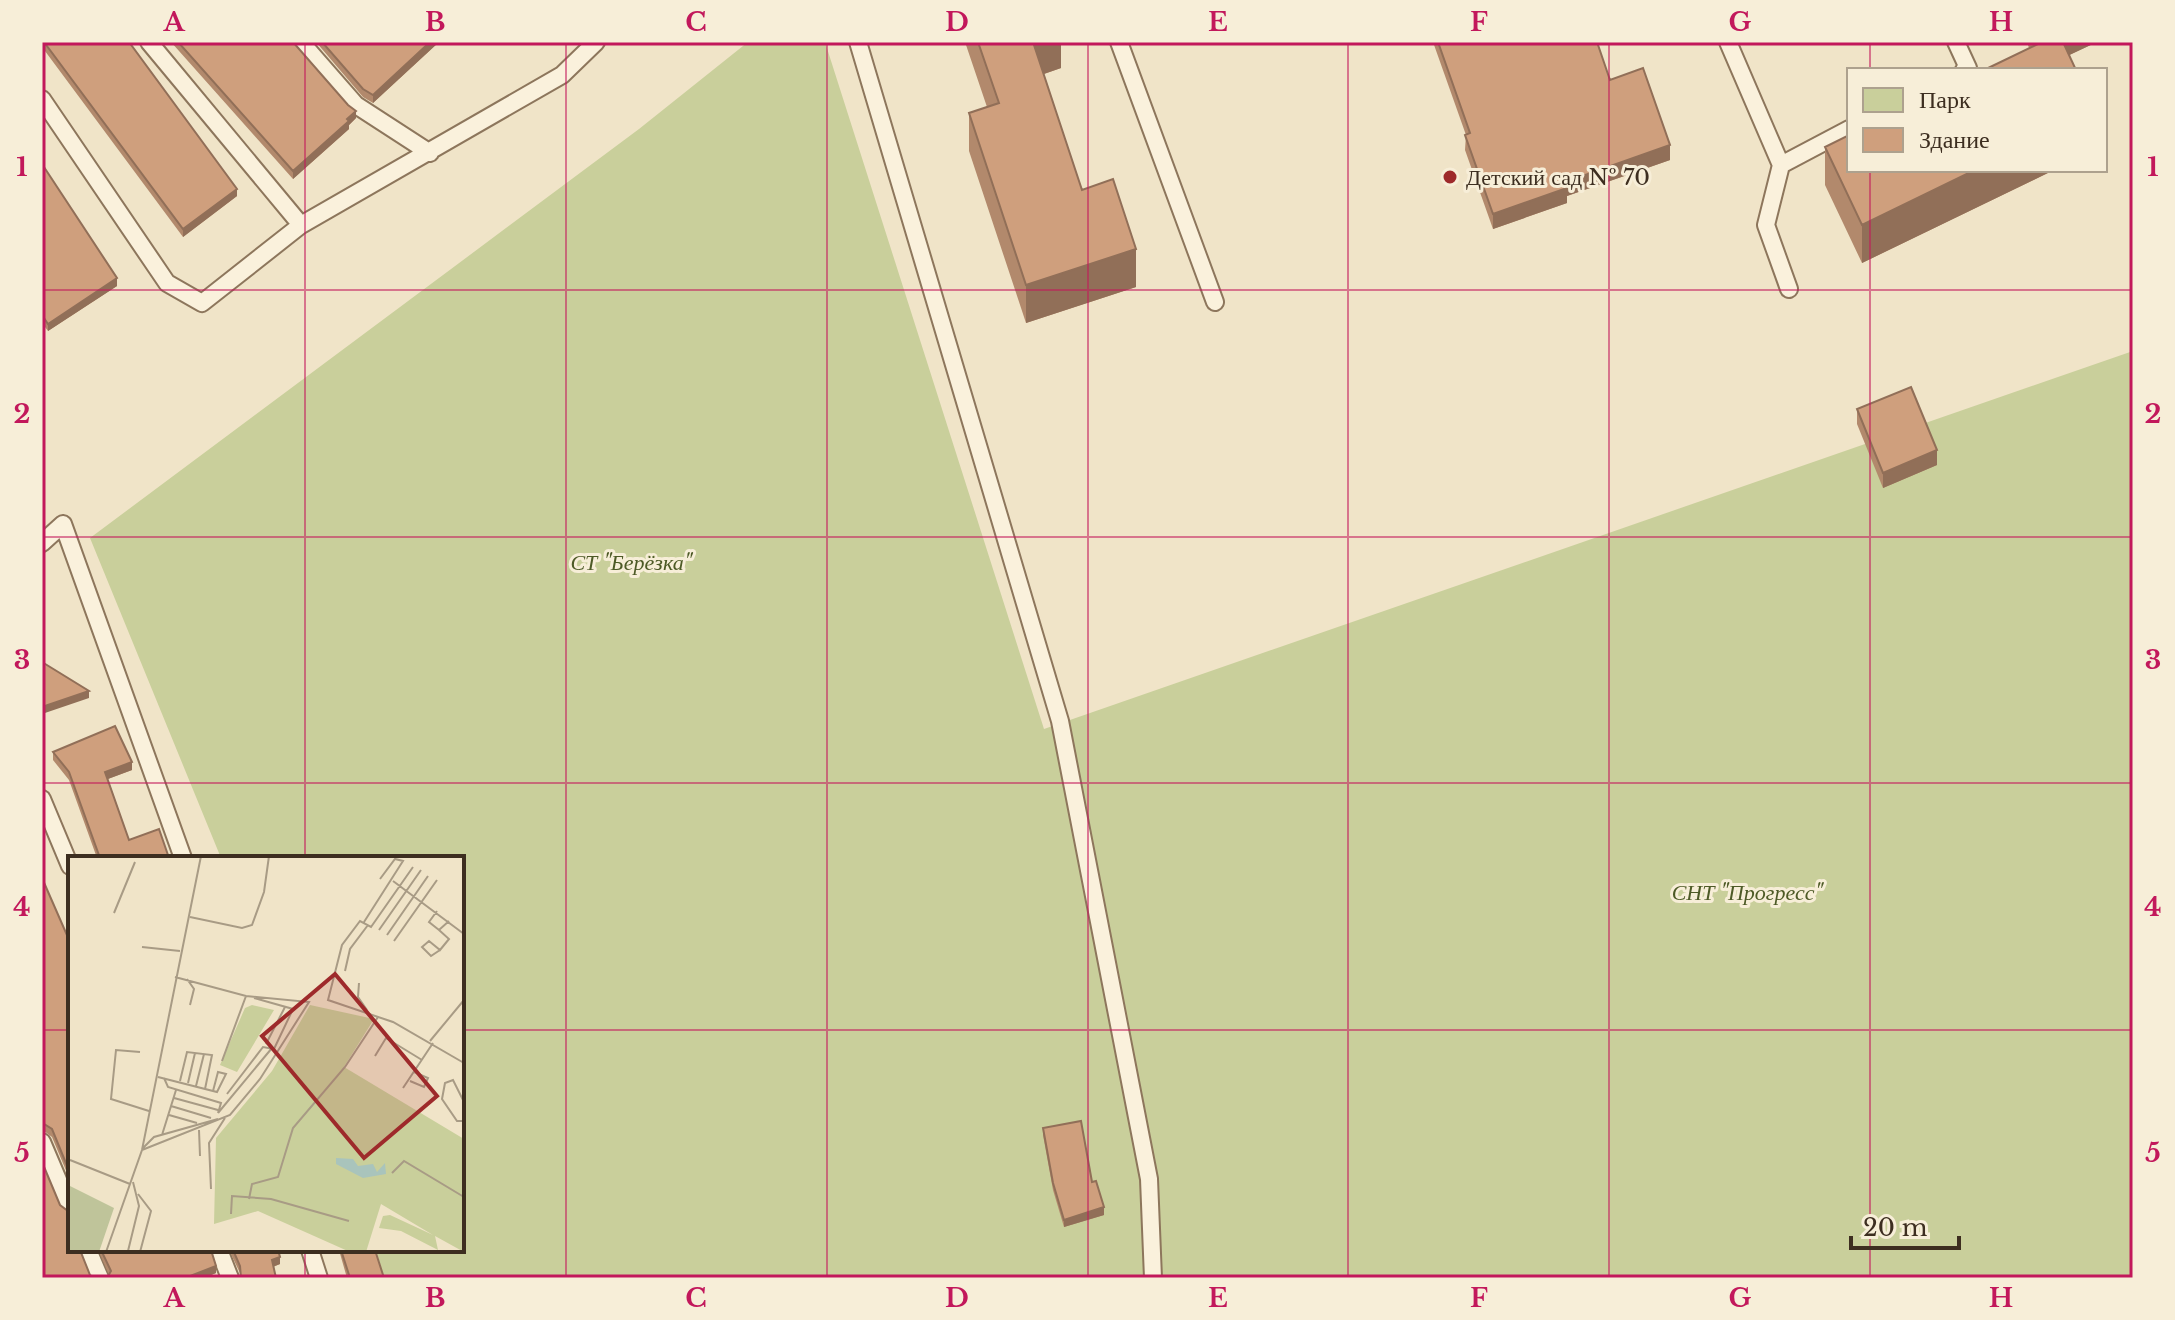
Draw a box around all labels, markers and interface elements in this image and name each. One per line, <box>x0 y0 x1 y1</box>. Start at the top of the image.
text: A <box>162 6 185 38</box>
text: B <box>425 6 445 38</box>
text: C <box>685 6 707 38</box>
text: D <box>945 6 969 38</box>
text: E <box>1208 6 1228 38</box>
text: F <box>1470 6 1488 38</box>
text: G <box>1729 6 1752 38</box>
text: H <box>1989 6 2013 38</box>
legend <box>1847 68 2107 172</box>
text: Парк <box>1919 85 1971 114</box>
text: Здание <box>1919 125 1990 154</box>
text: 1 <box>16 151 28 183</box>
text: 1 <box>2147 151 2159 183</box>
place label: Детский сад № 70 <box>1466 164 1650 191</box>
marker: Детский сад № 70 <box>1441 168 1459 186</box>
text: 2 <box>14 398 30 430</box>
text: 2 <box>2145 398 2161 430</box>
park label: СТ "Берёзка" <box>570 549 694 576</box>
text: 3 <box>14 644 30 676</box>
text: 3 <box>2145 644 2161 676</box>
inset map <box>68 856 464 1252</box>
park label: СНТ "Прогресс" <box>1672 879 1824 906</box>
text: 4 <box>13 891 31 923</box>
text: 4 <box>2144 891 2162 923</box>
text: 5 <box>14 1137 30 1169</box>
text: 5 <box>2145 1137 2161 1169</box>
scale bar <box>1851 1200 1959 1250</box>
text: 20 m <box>1863 1213 1928 1242</box>
text: A <box>162 1282 185 1314</box>
text: B <box>425 1282 445 1314</box>
text: C <box>685 1282 707 1314</box>
text: D <box>945 1282 969 1314</box>
text: E <box>1208 1282 1228 1314</box>
text: F <box>1470 1282 1488 1314</box>
text: G <box>1729 1282 1752 1314</box>
text: H <box>1989 1282 2013 1314</box>

